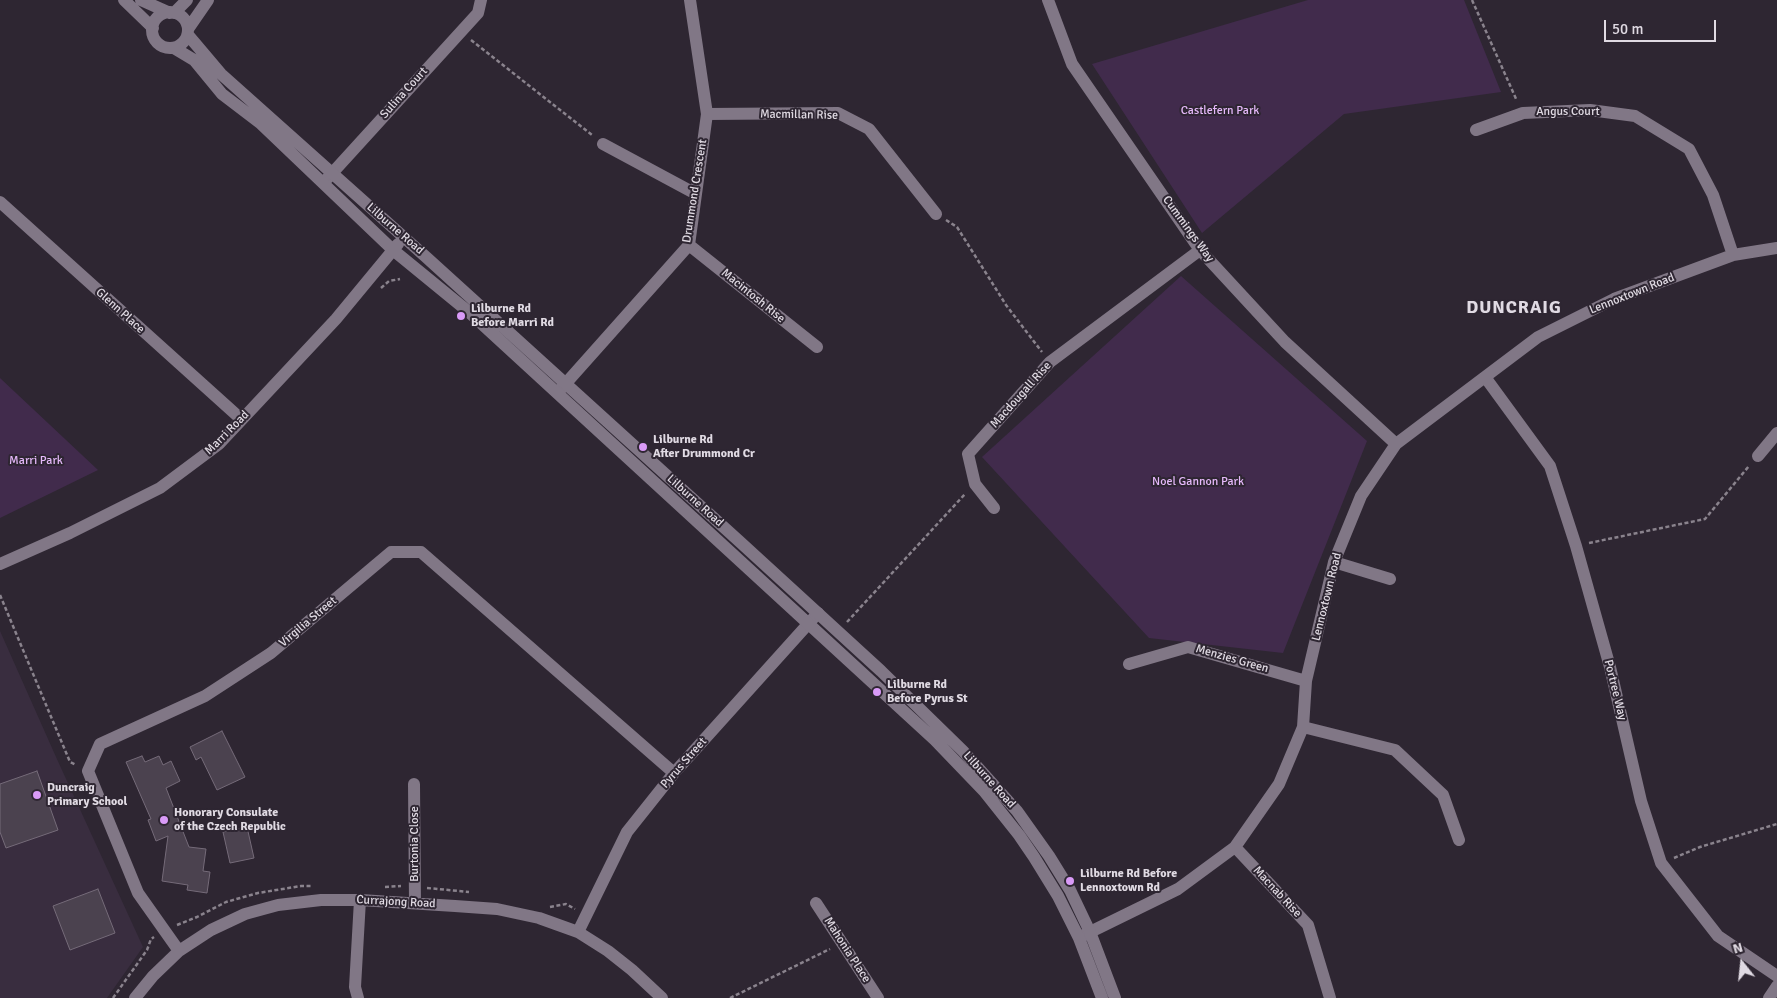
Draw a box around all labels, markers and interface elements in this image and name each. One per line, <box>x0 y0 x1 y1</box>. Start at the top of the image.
scale bar <box>1607 10 1720 42</box>
text: 50 m <box>1612 20 1643 38</box>
street label: Sulina Court <box>377 64 431 122</box>
park label: Castlefern Park <box>1181 104 1259 118</box>
street label: Angus Court <box>1536 105 1600 119</box>
street label: Macmillan Rise <box>760 107 838 123</box>
street label: Drummond Crescent <box>680 138 710 244</box>
street label: Cummings Way <box>1159 193 1217 265</box>
street label: Lilburne Road <box>363 200 427 258</box>
street label: Macintosh Rise <box>718 266 788 326</box>
street label: Lennoxtown Road <box>1587 270 1677 318</box>
street label: Glenn Place <box>93 285 147 337</box>
district label: DUNCRAIG <box>1465 297 1563 319</box>
place label: Lilburne Rd Before Marri Rd <box>471 302 554 330</box>
marker: Lilburne Rd Before Marri Rd <box>455 310 467 322</box>
street label: Macdougall Rise <box>987 359 1055 431</box>
street label: Marri Road <box>202 408 252 458</box>
place label: Lilburne Rd After Drummond Cr <box>653 433 755 461</box>
marker: Lilburne Rd After Drummond Cr <box>637 441 649 453</box>
park label: Marri Park <box>9 454 63 468</box>
street label: Lilburne Road <box>664 472 726 530</box>
park label: Noel Gannon Park <box>1152 475 1244 489</box>
street label: Lennoxtown Road <box>1309 551 1345 643</box>
street label: Virgilia Street <box>276 594 340 650</box>
street label: Menzies Green <box>1194 642 1270 676</box>
street label: Portree Way <box>1601 658 1629 722</box>
place label: Lilburne Rd Before Pyrus St <box>887 678 968 706</box>
marker: Lilburne Rd Before Pyrus St <box>871 686 883 698</box>
street label: Pyrus Street <box>658 735 710 791</box>
street label: Lilburne Road <box>960 749 1018 811</box>
place label: Duncraig Primary School <box>47 781 127 809</box>
marker: Duncraig Primary School <box>31 789 43 801</box>
place label: Honorary Consulate of the Czech Republic <box>174 806 286 834</box>
street label: Burtonia Close <box>408 806 422 882</box>
marker: Honorary Consulate of the Czech Republic <box>158 814 170 826</box>
street label: Macnab Rise <box>1250 863 1304 921</box>
place label: Lilburne Rd Before Lennoxtown Rd <box>1080 867 1177 895</box>
marker: Lilburne Rd Before Lennoxtown Rd <box>1064 875 1076 887</box>
street label: Currajong Road <box>356 893 436 911</box>
street label: Mahonia Place <box>821 915 873 985</box>
north arrow <box>1717 938 1767 988</box>
text: N <box>1731 939 1745 958</box>

